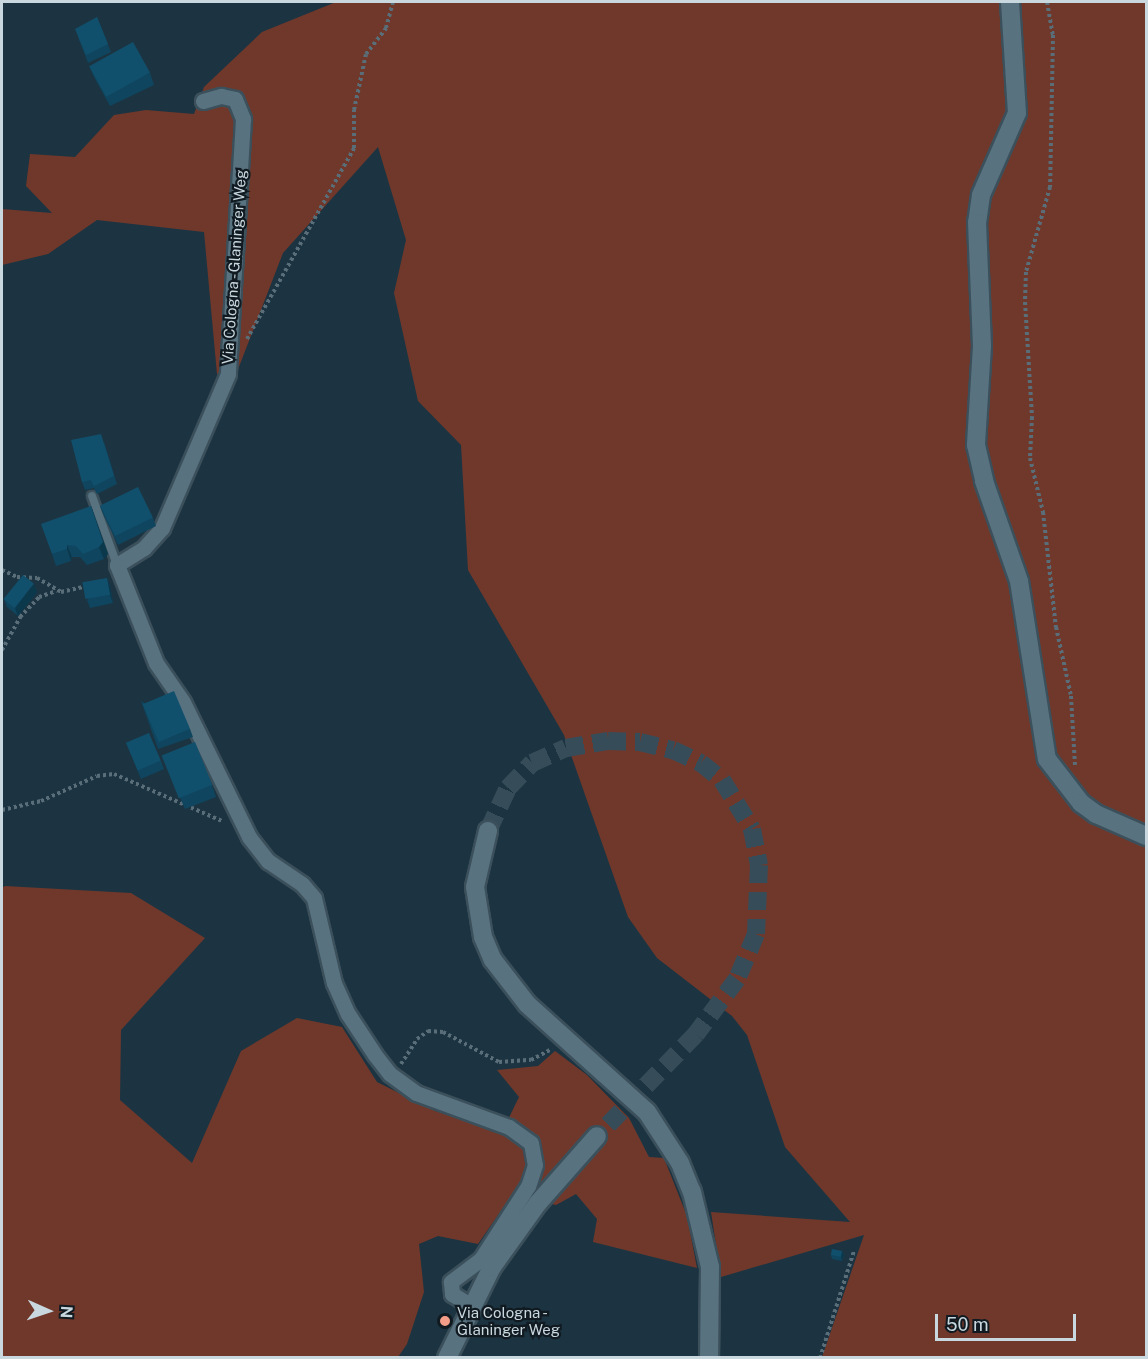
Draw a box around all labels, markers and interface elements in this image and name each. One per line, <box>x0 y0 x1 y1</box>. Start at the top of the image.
street label: Via Cologna - Glaninger Weg <box>218 167 250 367</box>
north arrow <box>18 1281 78 1341</box>
scale bar <box>938 1302 1079 1340</box>
place label: Via Cologna - Glaninger Weg <box>457 1303 560 1338</box>
text: N <box>57 1305 76 1319</box>
marker: Via Cologna - Glaninger Weg <box>438 1314 452 1328</box>
text: 50 m <box>946 1314 989 1335</box>

